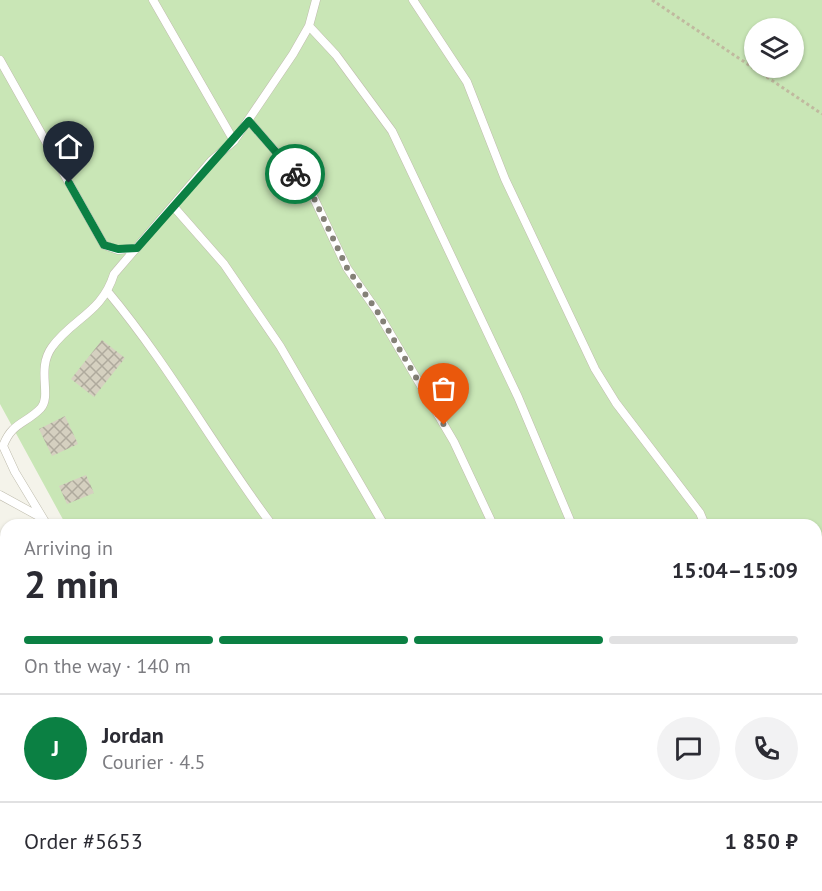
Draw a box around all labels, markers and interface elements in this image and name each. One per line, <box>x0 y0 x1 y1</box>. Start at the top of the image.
map controls <box>744 18 804 78</box>
button: layers <box>744 18 804 78</box>
pin <box>43 121 94 183</box>
icon: home <box>52 130 85 163</box>
courier <box>265 144 325 204</box>
icon: bike <box>279 158 312 191</box>
pin <box>418 363 469 425</box>
icon: bag <box>427 372 460 405</box>
text: Arriving in <box>24 535 113 561</box>
text: 15:04–15:09 <box>672 556 798 584</box>
text: 2 min <box>24 558 119 609</box>
text: On the way · 140 m <box>24 653 191 679</box>
button: chat <box>657 717 720 780</box>
button: phone <box>735 717 798 780</box>
text: Jordan <box>102 721 164 749</box>
text: J <box>52 734 59 762</box>
text: Courier · 4.5 <box>102 749 205 775</box>
text: Order #5653 <box>24 827 143 855</box>
text: 1 850 ₽ <box>724 827 798 855</box>

